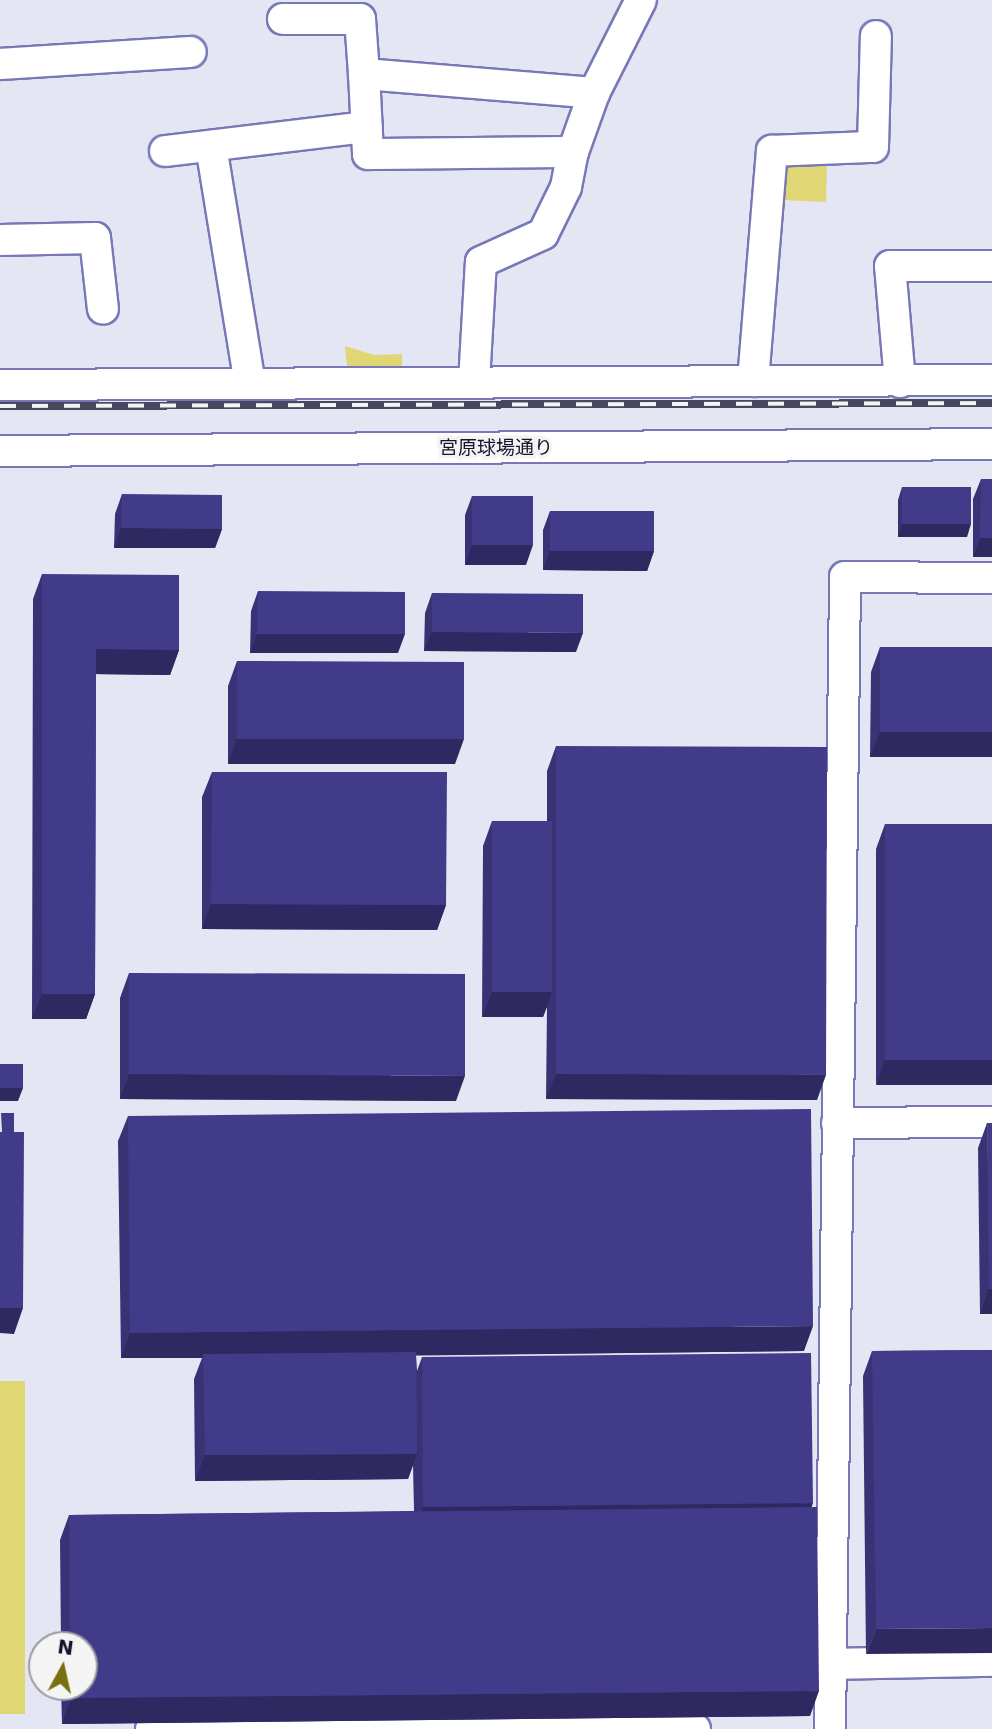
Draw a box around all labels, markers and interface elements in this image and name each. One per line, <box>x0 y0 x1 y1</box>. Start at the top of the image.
street label: 宮原球場通り <box>439 437 553 459</box>
north arrow <box>28 1631 98 1701</box>
text: N <box>56 1635 75 1659</box>

